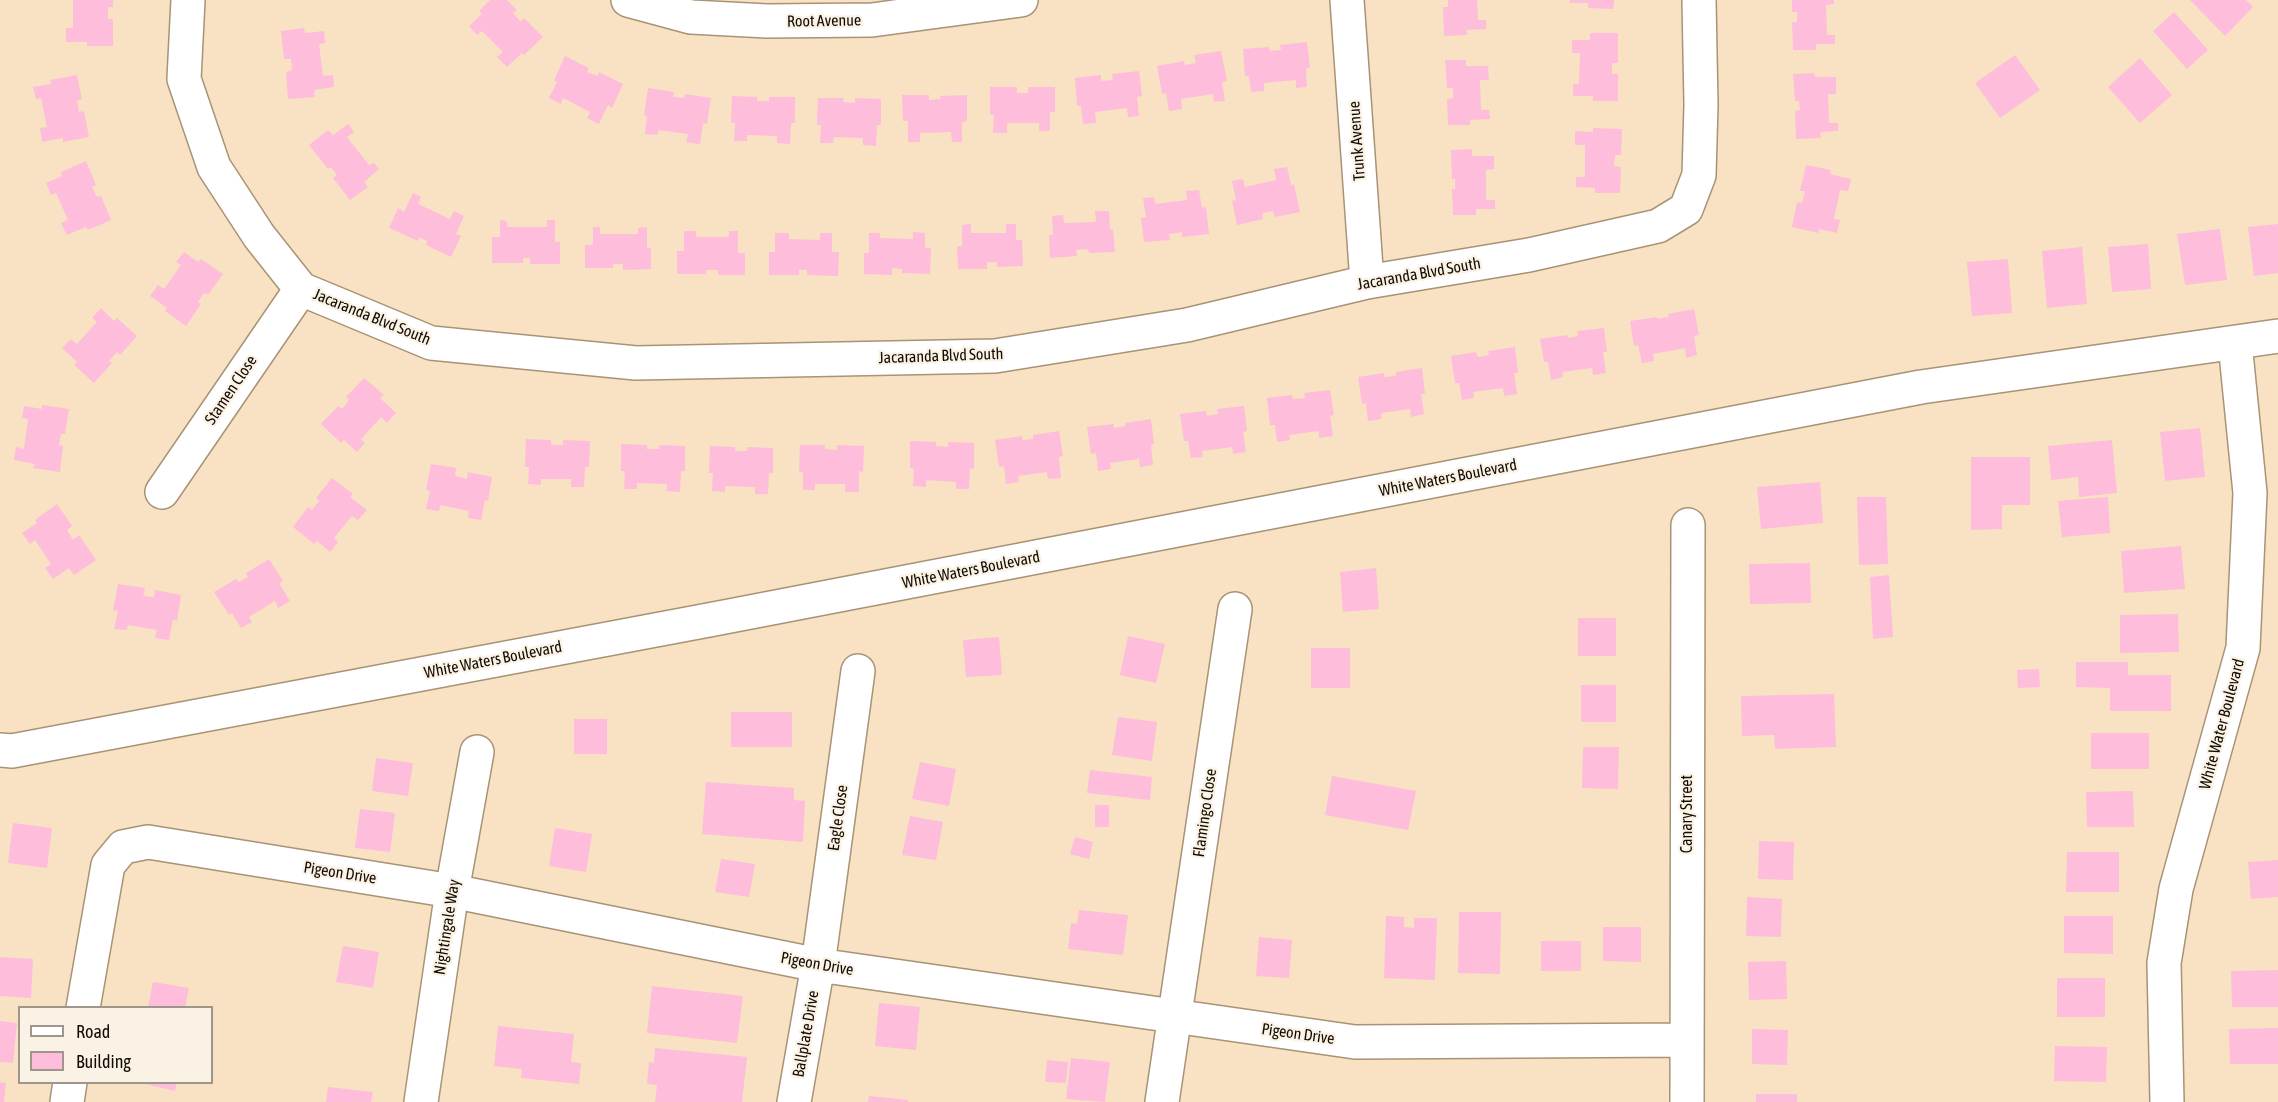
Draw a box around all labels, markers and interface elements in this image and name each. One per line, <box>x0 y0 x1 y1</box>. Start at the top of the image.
street label: Root Avenue <box>787 11 861 31</box>
street label: Trunk Avenue <box>1345 101 1369 181</box>
street label: Jacaranda Blvd South <box>1356 254 1482 294</box>
street label: Jacaranda Blvd South <box>310 285 434 349</box>
street label: Jacaranda Blvd South <box>878 344 1004 368</box>
street label: Stamen Close <box>201 352 261 428</box>
street label: White Waters Boulevard <box>1377 455 1519 501</box>
street label: White Waters Boulevard <box>900 547 1042 593</box>
street label: White Waters Boulevard <box>422 637 564 683</box>
street label: White Water Boulevard <box>2195 657 2249 791</box>
street label: Flamingo Close <box>1189 768 1221 858</box>
street label: Canary Street <box>1677 775 1697 853</box>
street label: Eagle Close <box>824 784 852 852</box>
street label: Pigeon Drive <box>302 858 378 888</box>
street label: Nightingale Way <box>430 878 464 976</box>
street label: Pigeon Drive <box>779 948 855 980</box>
street label: Ballplate Drive <box>789 989 823 1079</box>
legend <box>18 1006 213 1084</box>
street label: Pigeon Drive <box>1260 1019 1336 1049</box>
text: Road <box>76 1021 110 1042</box>
text: Building <box>76 1051 131 1072</box>

